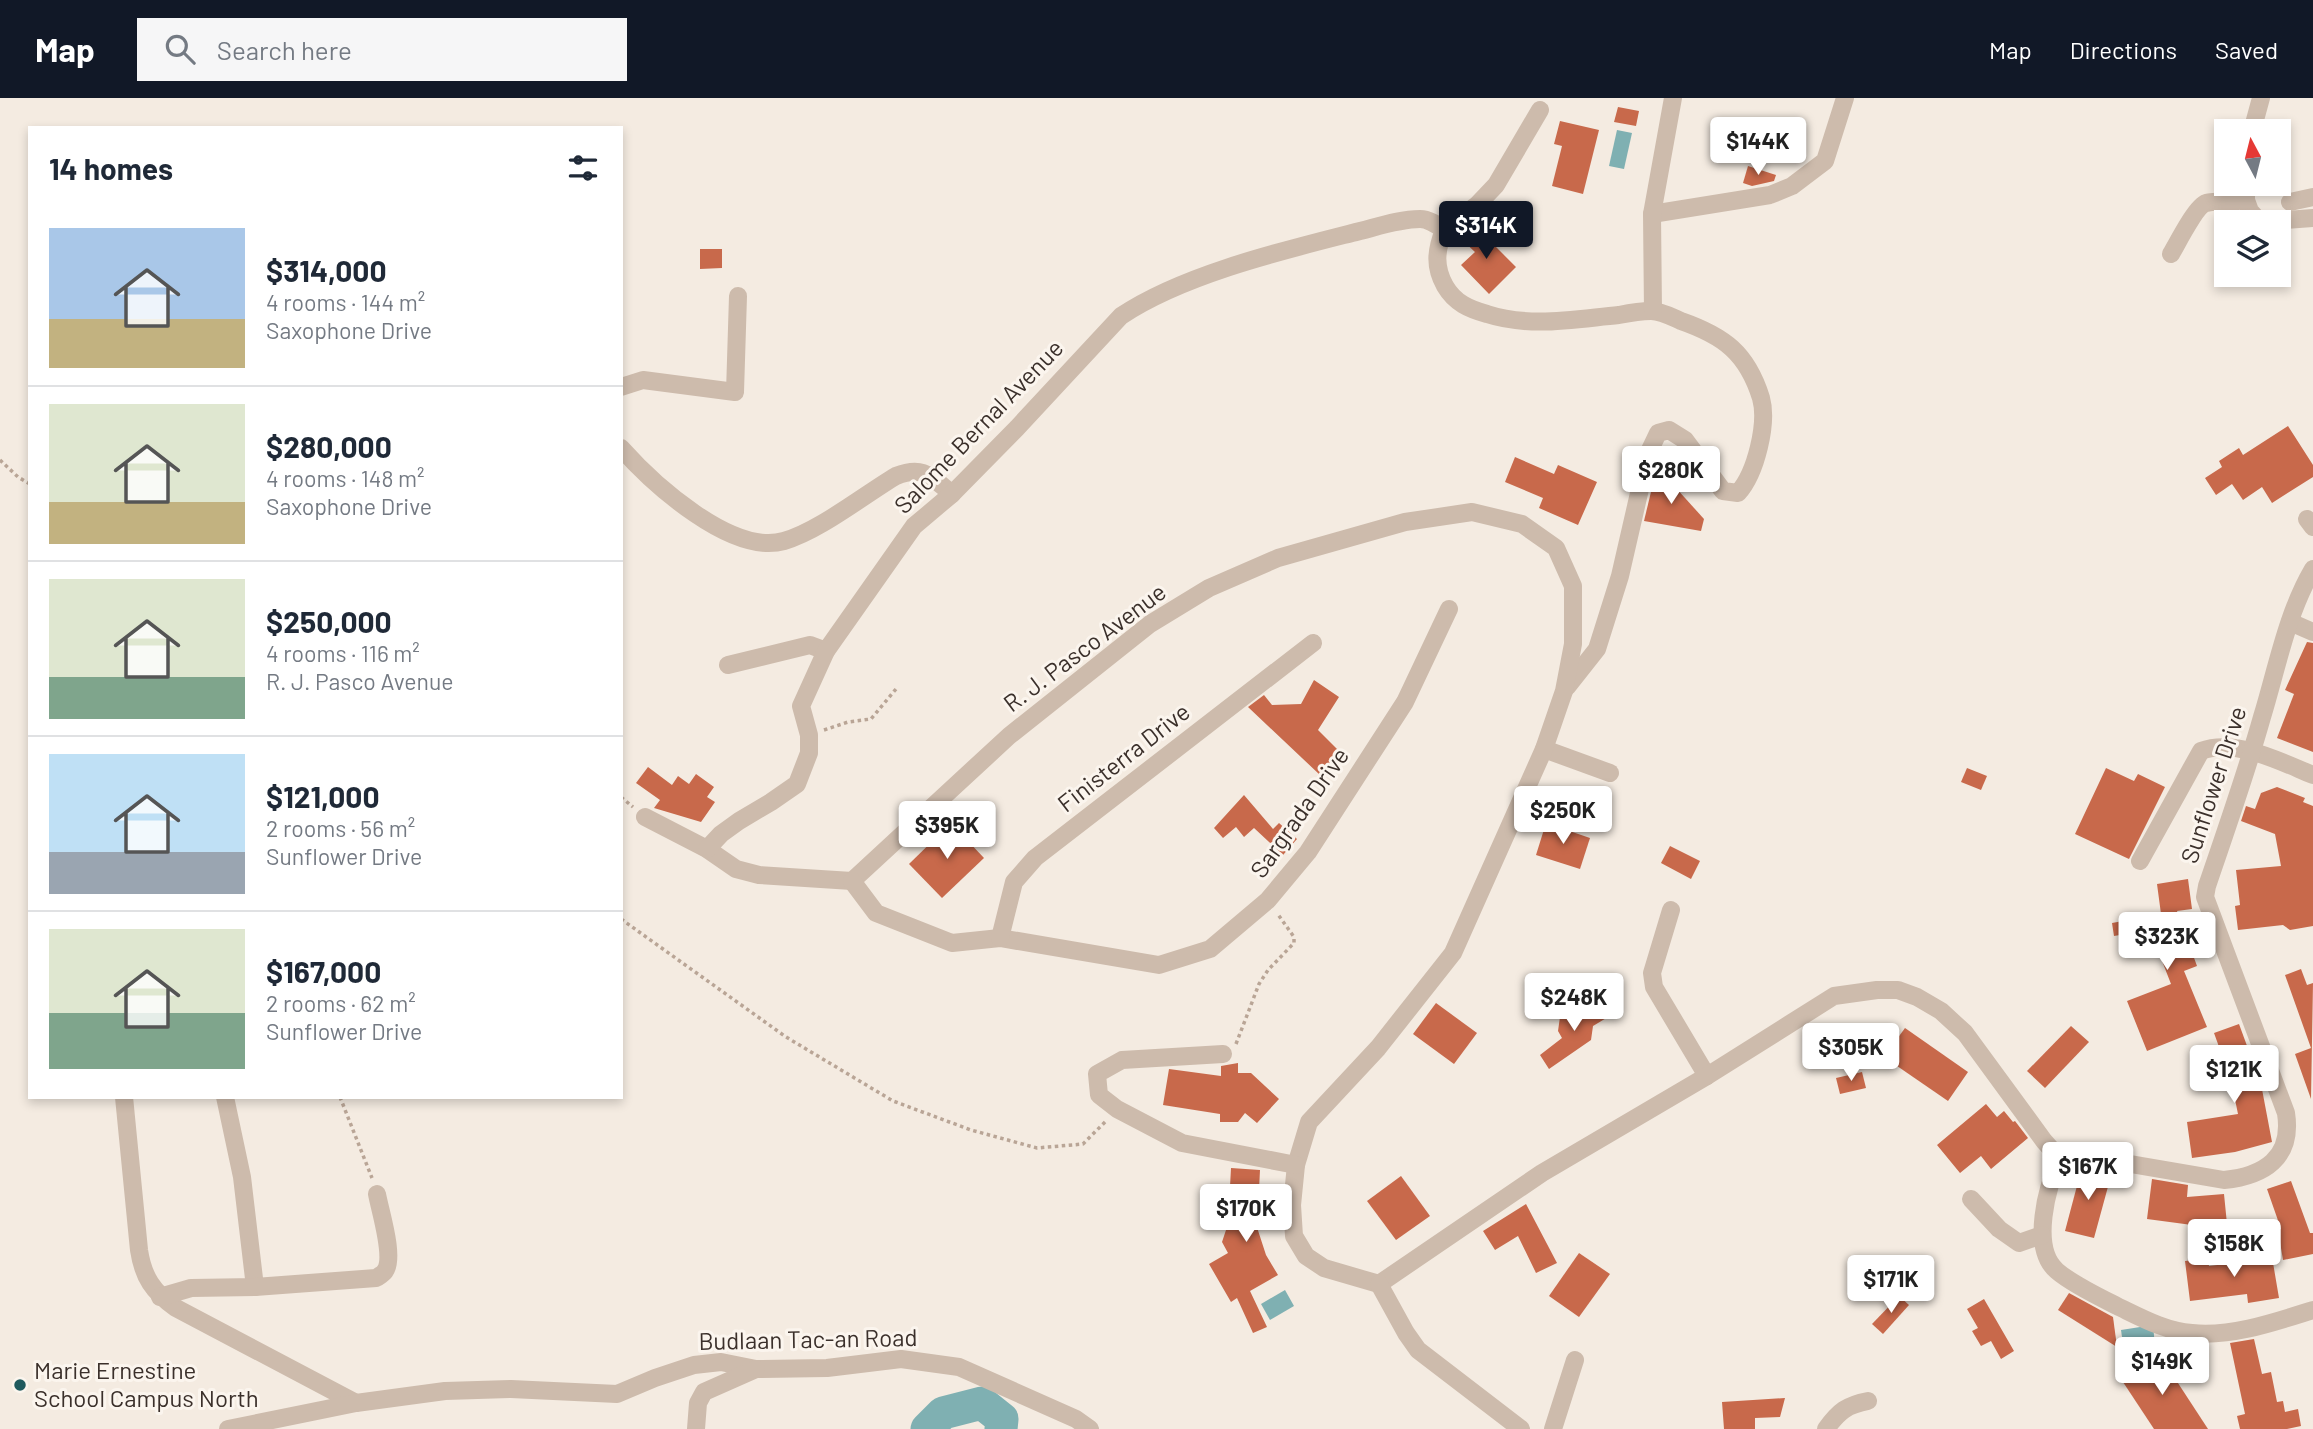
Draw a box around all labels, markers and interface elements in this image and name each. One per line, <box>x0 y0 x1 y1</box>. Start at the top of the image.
search box <box>137 18 627 81</box>
text: Map <box>35 29 95 69</box>
icon: search <box>161 30 199 68</box>
text: Search here <box>217 34 352 65</box>
text: Map <box>1989 35 2032 64</box>
text: Directions <box>2070 35 2177 64</box>
text: Saved <box>2215 35 2278 64</box>
pin: $144K <box>1709 118 1807 177</box>
north arrow <box>2214 119 2291 196</box>
map controls <box>2214 119 2291 287</box>
text: $144K <box>1726 126 1790 154</box>
icon: filters <box>564 149 602 187</box>
text: 14 homes <box>49 150 173 186</box>
pin: $314K <box>1437 202 1535 261</box>
text: $314K <box>1455 210 1517 238</box>
button: layers <box>2214 210 2291 287</box>
text: $314,000 <box>266 252 387 288</box>
icon: home <box>105 256 189 340</box>
text: 4 rooms · 144 m² <box>266 288 425 316</box>
text: Saxophone Drive <box>266 316 432 344</box>
street label: Salome Bernal Avenue <box>887 333 1068 519</box>
text: $280,000 <box>266 428 392 464</box>
icon: home <box>105 432 189 516</box>
pin: $280K <box>1622 446 1720 506</box>
text: $280K <box>1638 455 1704 483</box>
text: 4 rooms · 148 m² <box>266 464 425 492</box>
text: Saxophone Drive <box>266 492 432 520</box>
street label: R. J. Pasco Avenue <box>997 576 1171 717</box>
text: $250,000 <box>266 603 392 639</box>
icon: home <box>105 607 189 691</box>
text: 4 rooms · 116 m² <box>266 639 420 667</box>
text: R. J. Pasco Avenue <box>266 667 454 695</box>
street label: Finisterra Drive <box>1051 696 1195 817</box>
street label: Sunflower Drive <box>2174 702 2252 867</box>
street label: Sargrada Drive <box>1243 742 1354 883</box>
text: $121,000 <box>266 778 380 814</box>
icon: home <box>105 782 189 866</box>
pin: $250K <box>1514 786 1612 846</box>
text: $250K <box>1530 795 1596 823</box>
pin: $395K <box>898 802 996 861</box>
text: $395K <box>915 810 979 838</box>
text: 2 rooms · 56 m² <box>266 814 415 842</box>
text: Sunflower Drive <box>266 842 422 870</box>
pin: $323K <box>2118 912 2216 972</box>
text: $323K <box>2135 921 2199 949</box>
text: $167,000 <box>266 953 381 989</box>
icon: home <box>105 957 189 1041</box>
pin: $248K <box>1525 974 1623 1033</box>
text: $248K <box>1541 982 1607 1010</box>
text: 2 rooms · 62 m² <box>266 989 416 1017</box>
text: Sunflower Drive <box>266 1017 422 1045</box>
pin: $305K <box>1802 1024 1900 1083</box>
text: $305K <box>1818 1032 1884 1060</box>
pin: $121K <box>2185 1046 2283 1105</box>
text: $121K <box>2206 1054 2262 1082</box>
pin: $167K <box>2039 1142 2137 1202</box>
text: $167K <box>2058 1151 2118 1179</box>
pin: $170K <box>1197 1184 1295 1244</box>
text: $170K <box>1216 1193 1276 1221</box>
pin: $158K <box>2185 1220 2283 1279</box>
text: $158K <box>2204 1228 2264 1256</box>
pin: $171K <box>1842 1256 1940 1315</box>
text: $171K <box>1863 1264 1919 1292</box>
street label: Budlaan Tac-an Road <box>698 1322 918 1355</box>
pin: $149K <box>2113 1338 2211 1397</box>
text: $149K <box>2131 1346 2193 1374</box>
place label: Marie Ernestine School Campus North <box>34 1355 259 1412</box>
marker: Marie Ernestine School Campus North <box>12 1377 28 1393</box>

